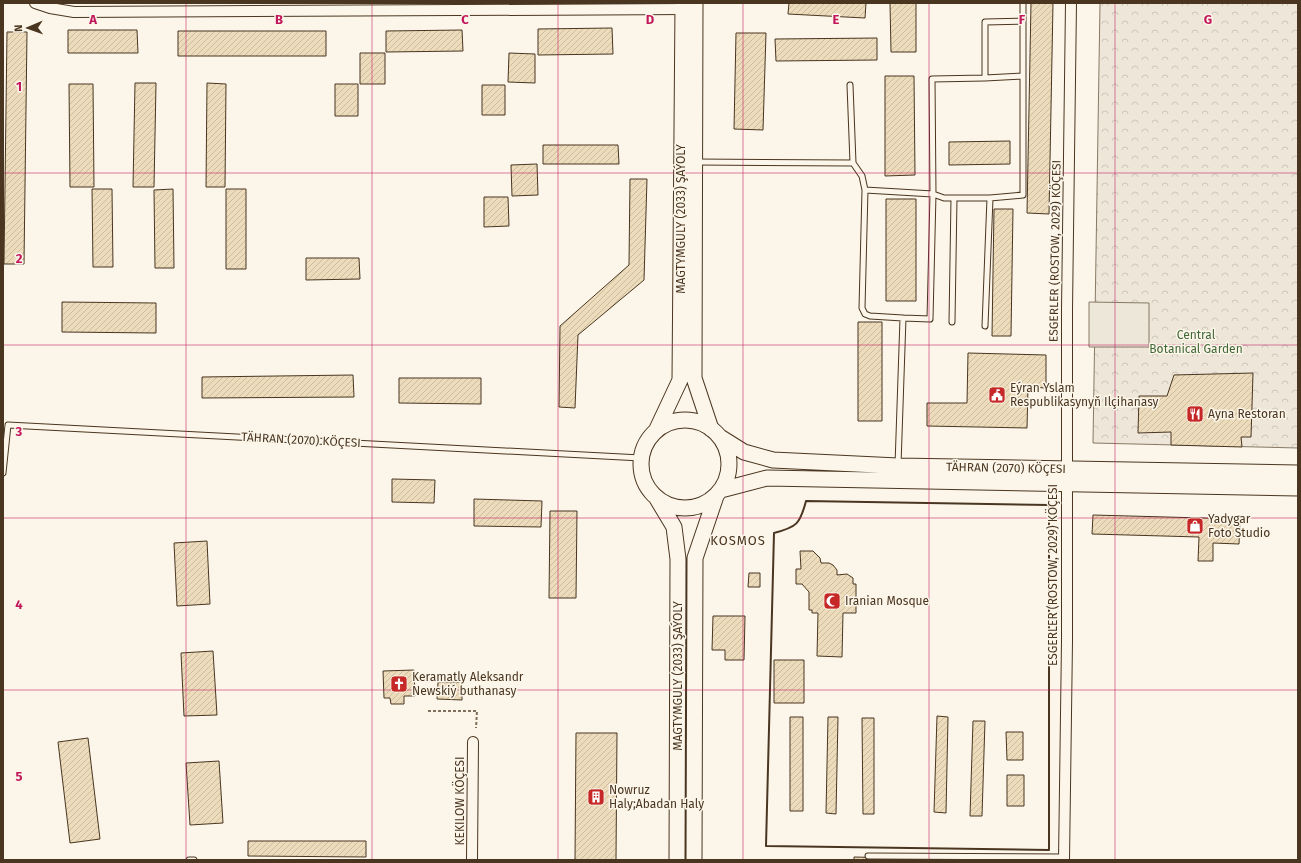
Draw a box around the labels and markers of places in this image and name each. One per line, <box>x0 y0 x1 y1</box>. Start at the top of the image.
place label: Eýran Yslam Respublikasynyň Ilçihanasy <box>1010 381 1159 409</box>
public building icon: Eýran Yslam Respublikasynyň Ilçihanasy <box>987 385 1007 405</box>
restaurant icon: Ayna Restoran <box>1185 404 1205 424</box>
place label: Ayna Restoran <box>1208 407 1286 421</box>
place label: Yadygar Foto Studio <box>1208 512 1270 540</box>
shop icon: Yadygar Foto Studio <box>1185 516 1205 536</box>
mosque icon: Iranian Mosque <box>822 591 842 611</box>
place label: Iranian Mosque <box>845 594 929 608</box>
place label: Keramatly Aleksandr Newskiý buthanasy <box>412 670 524 698</box>
church icon: Keramatly Aleksandr Newskiý buthanasy <box>389 674 409 694</box>
place label: Nowruz Haly;Abadan Haly <box>609 783 704 811</box>
building icon: Nowruz Haly;Abadan Haly <box>586 787 606 807</box>

